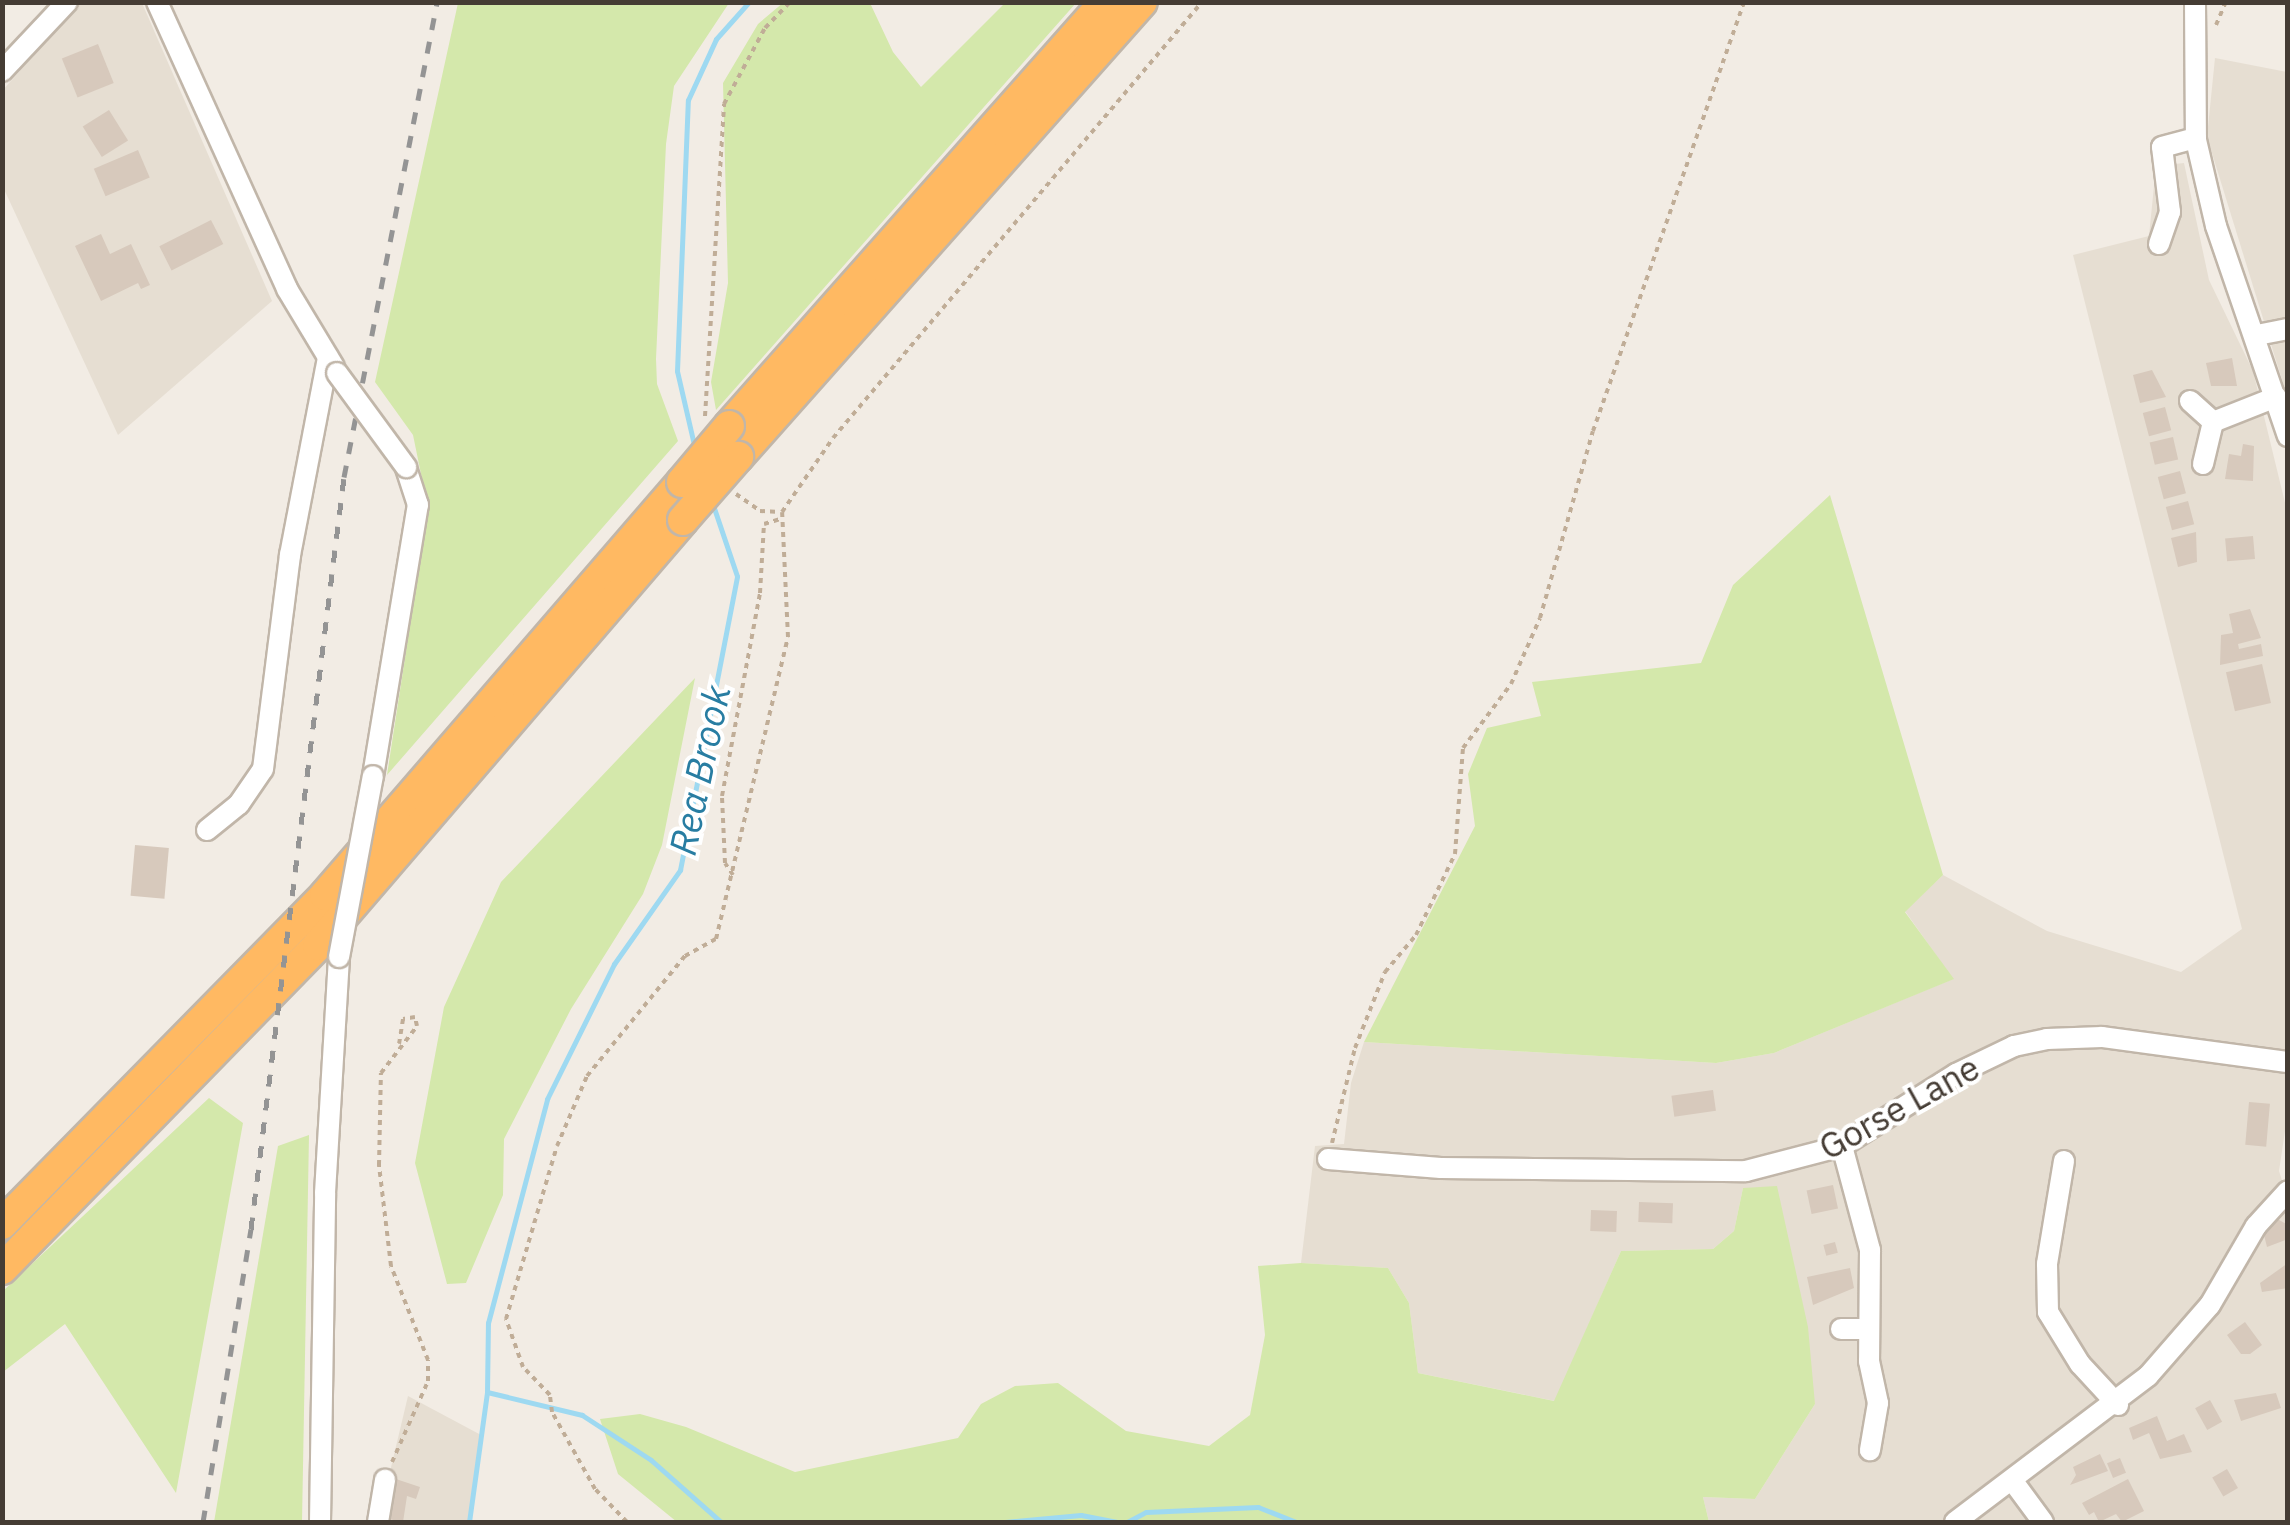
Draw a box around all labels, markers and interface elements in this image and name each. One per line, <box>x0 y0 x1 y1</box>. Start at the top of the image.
water label: Rea Brook <box>659 681 739 859</box>
street label: Gorse Lane <box>1812 1046 1986 1168</box>

